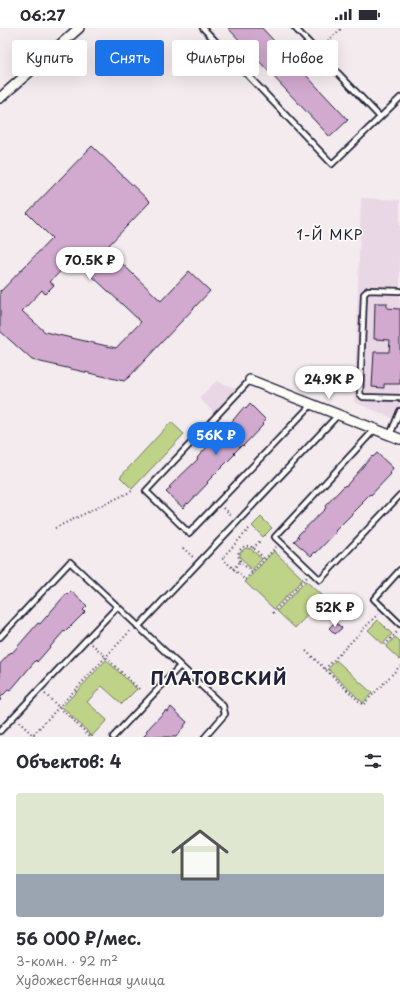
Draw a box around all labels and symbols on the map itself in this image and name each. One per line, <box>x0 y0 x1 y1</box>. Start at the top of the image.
district label: 1-Й МКР <box>297 224 363 245</box>
pin: 70.5K ₽ <box>53 247 127 281</box>
pin: 24.9K ₽ <box>292 366 366 400</box>
pin: 56K ₽ <box>188 422 244 456</box>
pin: 52K ₽ <box>307 594 363 628</box>
district label: ПЛАТОВСКИЙ <box>150 665 288 691</box>

